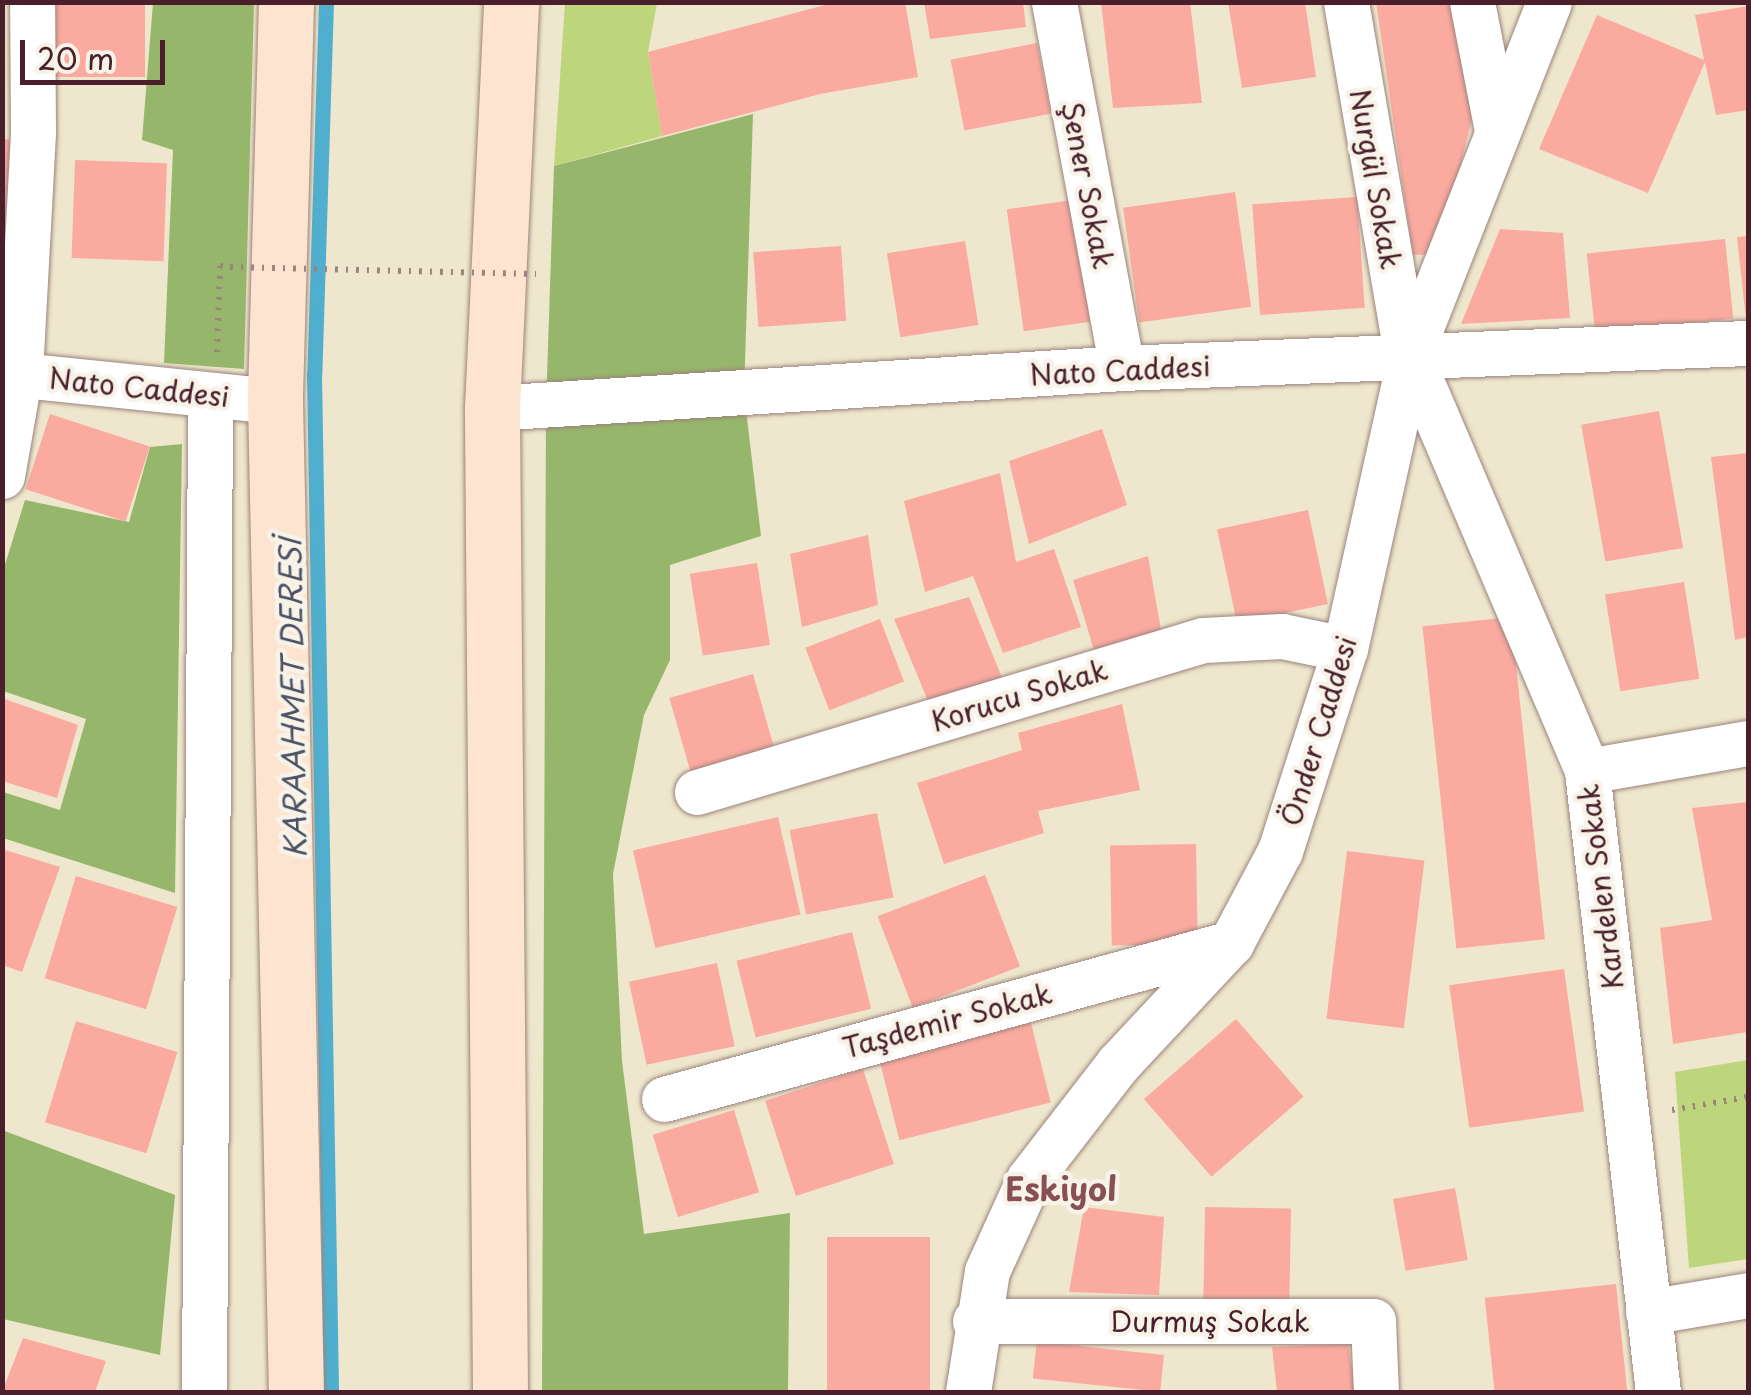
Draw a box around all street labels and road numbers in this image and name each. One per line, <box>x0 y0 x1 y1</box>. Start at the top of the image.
street label: Nurgül Sokak <box>1344 86 1408 272</box>
street label: Şener Sokak <box>1055 98 1121 272</box>
street label: Nato Caddesi <box>1029 348 1211 392</box>
street label: Nato Caddesi <box>47 361 231 413</box>
street label: Önder Caddesi <box>1273 631 1363 831</box>
street label: Korucu Sokak <box>925 652 1113 738</box>
street label: Kardelen Sokak <box>1571 781 1629 993</box>
street label: Taşdemir Sokak <box>838 976 1056 1064</box>
street label: Durmuş Sokak <box>1110 1304 1310 1338</box>

